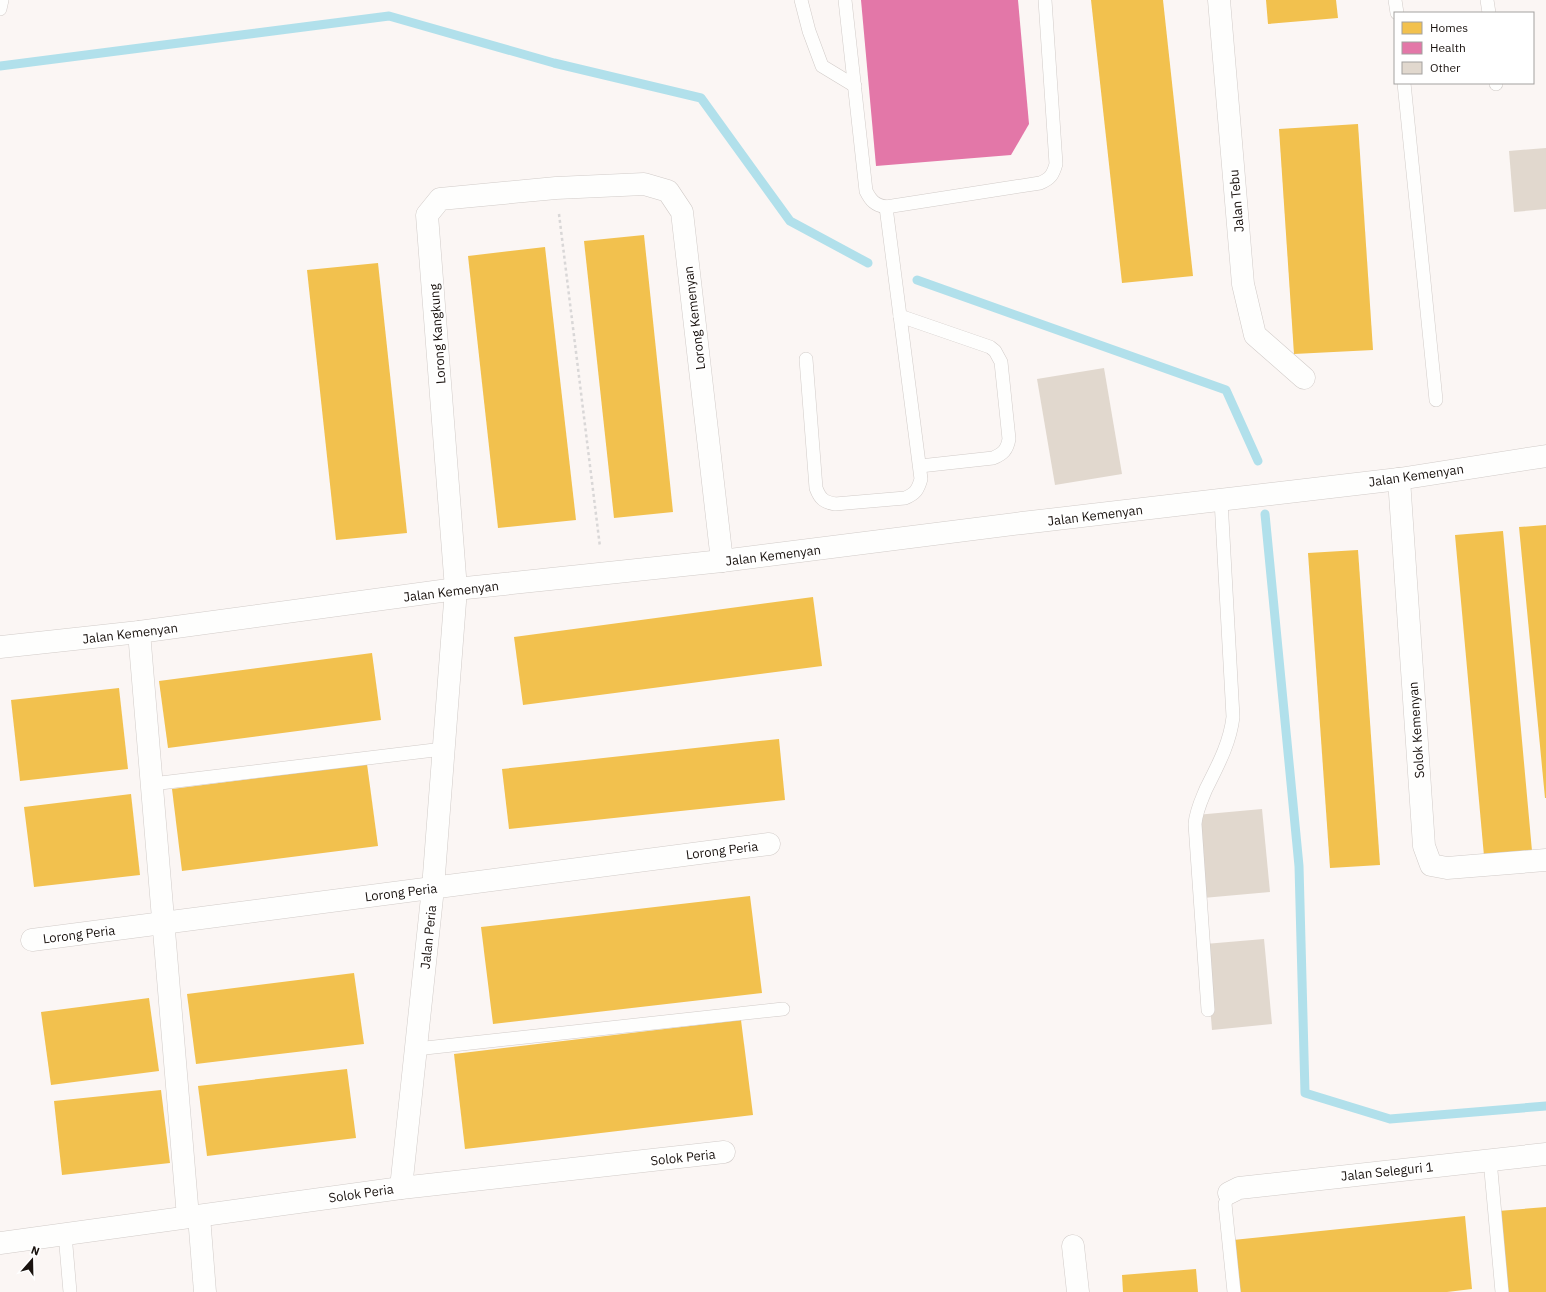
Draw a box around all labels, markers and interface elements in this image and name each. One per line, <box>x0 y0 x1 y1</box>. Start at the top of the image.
legend <box>1394 12 1534 84</box>
text: Homes <box>1430 20 1468 35</box>
text: Health <box>1430 40 1466 55</box>
text: Other <box>1430 60 1461 75</box>
street label: Jalan Tebu <box>1225 169 1248 233</box>
street label: Lorong Kemenyan <box>680 265 709 371</box>
street label: Lorong Kangkung <box>426 283 449 385</box>
street label: Jalan Kemenyan <box>1367 460 1465 491</box>
street label: Jalan Kemenyan <box>1046 501 1144 530</box>
street label: Jalan Kemenyan <box>724 541 822 570</box>
street label: Jalan Kemenyan <box>402 577 500 606</box>
street label: Jalan Kemenyan <box>81 619 179 648</box>
street label: Solok Kemenyan <box>1405 681 1428 779</box>
street label: Lorong Peria <box>685 838 759 863</box>
street label: Lorong Peria <box>364 880 438 905</box>
street label: Jalan Peria <box>417 904 440 970</box>
street label: Lorong Peria <box>42 922 116 947</box>
street label: Solok Peria <box>650 1146 716 1169</box>
street label: Jalan Seleguri 1 <box>1340 1158 1434 1185</box>
street label: Solok Peria <box>328 1181 395 1206</box>
north arrow <box>12 1240 52 1280</box>
text: N <box>29 1243 42 1259</box>

